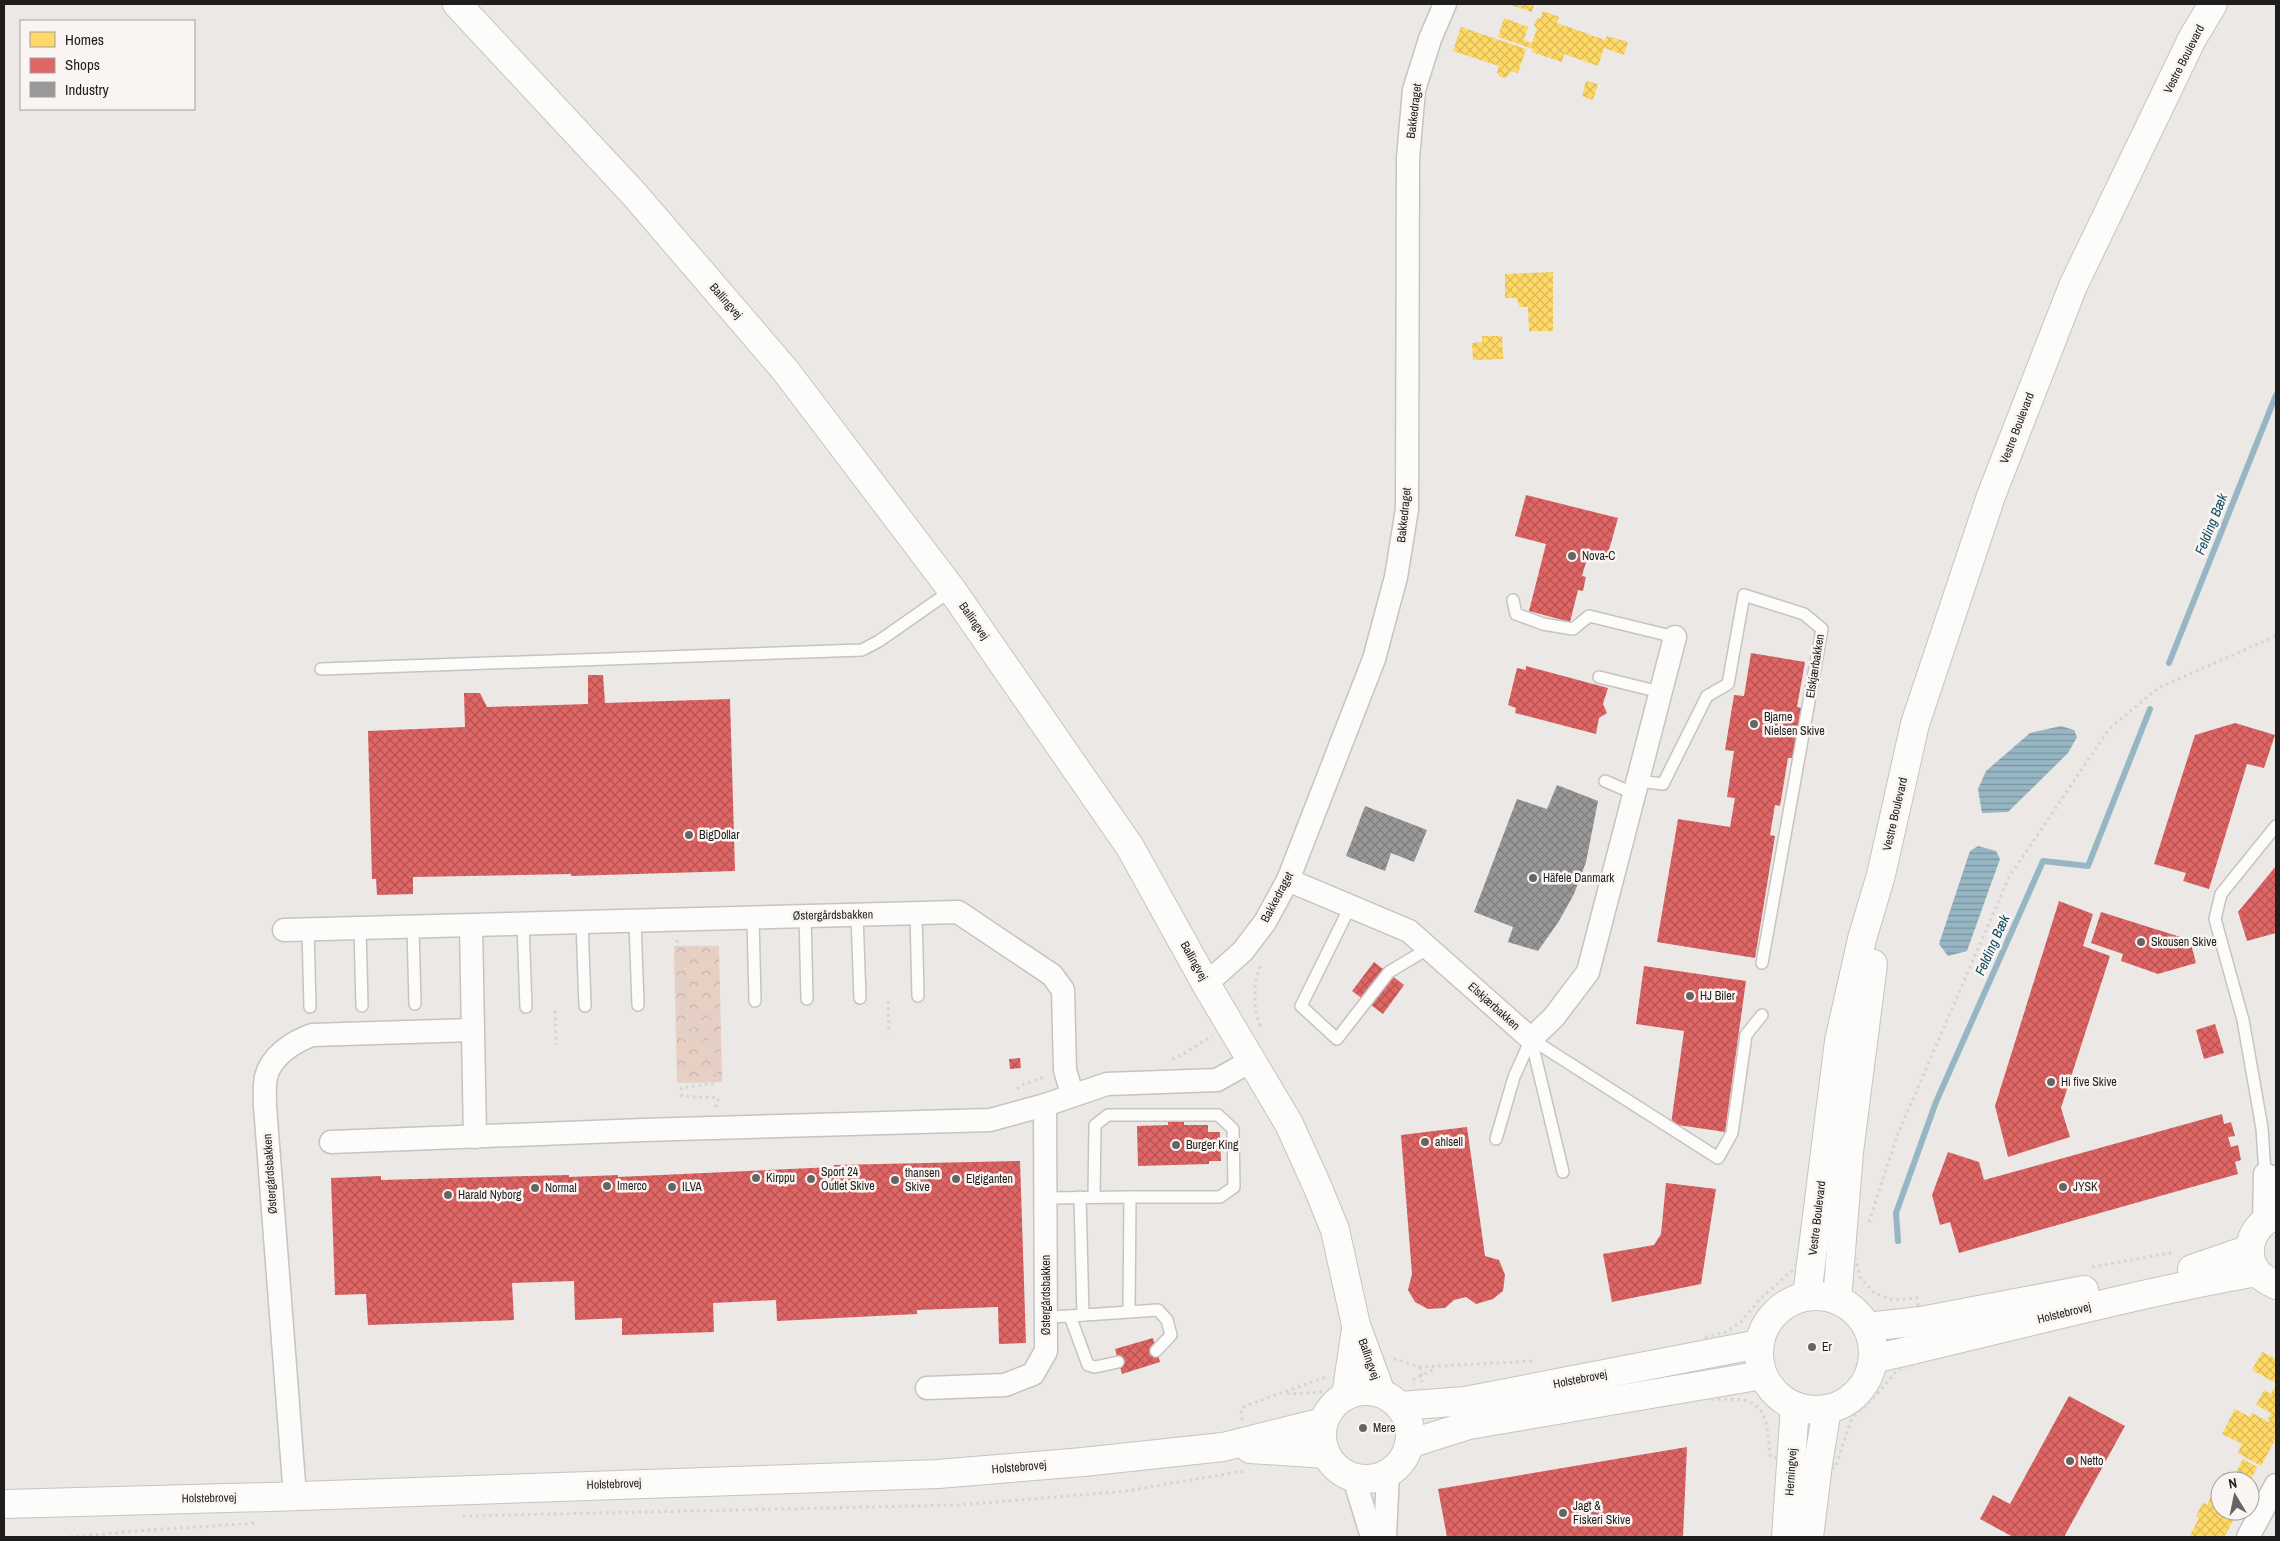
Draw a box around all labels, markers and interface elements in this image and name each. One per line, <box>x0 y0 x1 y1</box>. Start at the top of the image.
legend <box>20 20 195 110</box>
street label: Vestre Boulevard <box>2160 22 2208 96</box>
text: Homes <box>65 29 104 50</box>
text: Shops <box>65 54 100 75</box>
text: Industry <box>65 79 110 100</box>
street label: Bakkedraget <box>1403 82 1425 139</box>
street label: Ballingvej <box>706 280 746 322</box>
street label: Vestre Boulevard <box>1996 390 2038 466</box>
street label: Bakkedraget <box>1393 486 1415 543</box>
water label: Felding Bæk <box>2191 489 2232 557</box>
place label: Nova-C <box>1582 548 1615 564</box>
marker: Nova-C <box>1566 550 1578 562</box>
street label: Ballingvej <box>955 599 993 643</box>
street label: Elskjærbakken <box>1802 633 1828 699</box>
place label: Bjarne Nielsen Skive <box>1764 709 1825 739</box>
marker: Bjarne Nielsen Skive <box>1748 718 1760 730</box>
street label: Vestre Boulevard <box>1879 776 1911 852</box>
place label: BigDollar <box>699 827 740 843</box>
marker: BigDollar <box>683 829 695 841</box>
street label: Bakkedraget <box>1257 869 1297 925</box>
place label: Häfele Danmark <box>1543 870 1614 886</box>
marker: Häfele Danmark <box>1527 872 1539 884</box>
street label: Østergårdsbakken <box>793 906 873 924</box>
water label: Felding Bæk <box>1971 911 2014 978</box>
place label: Skousen Skive <box>2151 934 2217 950</box>
marker: Skousen Skive <box>2135 936 2147 948</box>
street label: Ballingvej <box>1177 938 1211 984</box>
street label: Elskjærbakken <box>1465 978 1523 1034</box>
place label: HJ Biler <box>1700 988 1736 1004</box>
marker: HJ Biler <box>1684 990 1696 1002</box>
place label: Hi five Skive <box>2061 1074 2117 1090</box>
marker: Hi five Skive <box>2045 1076 2057 1088</box>
street label: Østergårdsbakken <box>259 1133 281 1215</box>
place label: ahlsell <box>1435 1134 1463 1150</box>
marker: ahlsell <box>1419 1136 1431 1148</box>
place label: Burger King <box>1186 1137 1239 1153</box>
marker: Burger King <box>1170 1139 1182 1151</box>
place label: Sport 24 Outlet Skive <box>821 1164 875 1194</box>
place label: thansen Skive <box>905 1165 940 1195</box>
place label: Kirppu <box>766 1170 795 1186</box>
place label: Elgiganten <box>966 1171 1013 1187</box>
marker: Kirppu <box>750 1172 762 1184</box>
marker: Sport 24 Outlet Skive <box>805 1173 817 1185</box>
marker: Elgiganten <box>950 1173 962 1185</box>
marker: thansen Skive <box>889 1174 901 1186</box>
place label: Imerco <box>617 1178 647 1194</box>
place label: ILVA <box>682 1179 702 1195</box>
place label: JYSK <box>2073 1179 2098 1195</box>
place label: Normal <box>545 1180 577 1196</box>
marker: Imerco <box>601 1180 613 1192</box>
street label: Vestre Boulevard <box>1804 1180 1830 1256</box>
marker: ILVA <box>666 1181 678 1193</box>
marker: JYSK <box>2057 1181 2069 1193</box>
marker: Normal <box>529 1182 541 1194</box>
place label: Harald Nyborg <box>458 1187 522 1203</box>
marker: Harald Nyborg <box>442 1189 454 1201</box>
street label: Østergårdsbakken <box>1038 1255 1054 1335</box>
street label: Holstebrovej <box>2036 1299 2092 1327</box>
street label: Ballingvej <box>1354 1336 1384 1382</box>
place label: Er <box>1822 1339 1833 1355</box>
marker: Er <box>1806 1341 1818 1353</box>
street label: Holstebrovej <box>1552 1366 1608 1392</box>
place label: Mere <box>1373 1420 1395 1436</box>
marker: Mere <box>1357 1422 1369 1434</box>
street label: Herningvej <box>1781 1448 1801 1496</box>
place label: Netto <box>2080 1453 2104 1469</box>
marker: Netto <box>2064 1455 2076 1467</box>
street label: Holstebrovej <box>991 1457 1047 1477</box>
north arrow <box>2210 1471 2260 1521</box>
text: N <box>2227 1474 2238 1493</box>
street label: Holstebrovej <box>586 1475 642 1493</box>
street label: Holstebrovej <box>182 1490 236 1506</box>
place label: Jagt & Fiskeri Skive <box>1573 1498 1630 1528</box>
marker: Jagt & Fiskeri Skive <box>1557 1507 1569 1519</box>

